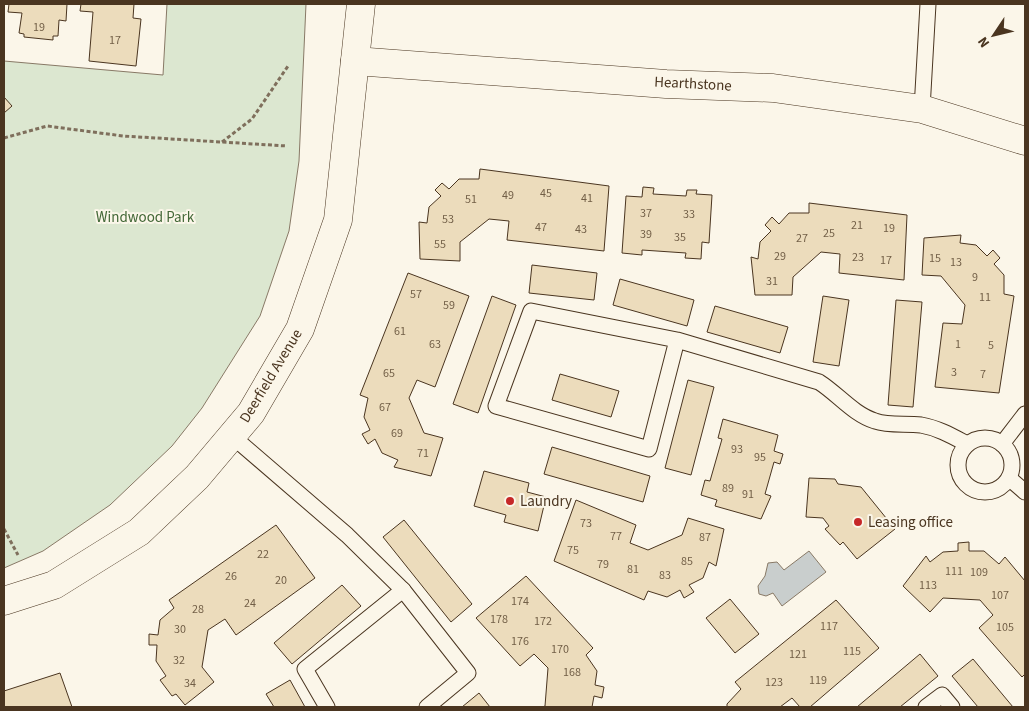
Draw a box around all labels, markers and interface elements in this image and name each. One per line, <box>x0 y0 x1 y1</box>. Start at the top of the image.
north arrow <box>969 10 1019 60</box>
house number: 19 <box>33 19 45 36</box>
house number: 17 <box>109 32 121 49</box>
text: N <box>973 32 995 51</box>
street label: Hearthstone <box>654 71 732 97</box>
house number: 45 <box>540 185 552 202</box>
house number: 49 <box>502 187 514 204</box>
house number: 41 <box>581 190 593 207</box>
house number: 51 <box>465 191 477 208</box>
house number: 37 <box>640 205 652 222</box>
house number: 33 <box>683 206 695 223</box>
park label: Windwood Park <box>96 207 195 228</box>
house number: 53 <box>442 211 454 228</box>
house number: 21 <box>851 217 863 234</box>
house number: 47 <box>535 219 547 236</box>
house number: 19 <box>883 220 895 237</box>
house number: 43 <box>575 221 587 238</box>
house number: 25 <box>823 225 835 242</box>
house number: 39 <box>640 226 652 243</box>
house number: 35 <box>674 229 686 246</box>
house number: 27 <box>796 230 808 247</box>
house number: 55 <box>434 236 446 253</box>
house number: 29 <box>774 248 786 265</box>
house number: 23 <box>852 249 864 266</box>
house number: 15 <box>929 250 941 267</box>
house number: 17 <box>880 252 892 269</box>
house number: 13 <box>950 254 962 271</box>
house number: 9 <box>972 269 978 286</box>
house number: 31 <box>766 273 778 290</box>
house number: 57 <box>410 286 422 303</box>
house number: 11 <box>979 289 991 306</box>
house number: 59 <box>443 297 455 314</box>
house number: 61 <box>394 323 406 340</box>
street label: Deerfield Avenue <box>235 325 307 427</box>
house number: 63 <box>429 336 441 353</box>
house number: 1 <box>955 336 961 353</box>
house number: 5 <box>988 337 994 354</box>
house number: 3 <box>951 364 957 381</box>
house number: 65 <box>383 365 395 382</box>
house number: 7 <box>980 366 986 383</box>
house number: 67 <box>379 399 391 416</box>
house number: 69 <box>391 425 403 442</box>
house number: 93 <box>731 441 743 458</box>
house number: 71 <box>417 445 429 462</box>
house number: 95 <box>754 449 766 466</box>
house number: 89 <box>722 480 734 497</box>
house number: 91 <box>742 486 754 503</box>
place label: Laundry <box>520 491 572 512</box>
marker: Laundry <box>504 495 516 507</box>
place label: Leasing office <box>868 512 953 533</box>
house number: 73 <box>580 515 592 532</box>
marker: Leasing office <box>852 516 864 528</box>
house number: 77 <box>610 528 622 545</box>
house number: 87 <box>699 529 711 546</box>
house number: 75 <box>567 542 579 559</box>
house number: 22 <box>257 546 269 563</box>
house number: 85 <box>681 553 693 570</box>
house number: 79 <box>597 556 609 573</box>
house number: 81 <box>627 561 639 578</box>
house number: 111 <box>945 563 963 580</box>
house number: 109 <box>970 564 988 581</box>
house number: 83 <box>659 567 671 584</box>
house number: 26 <box>225 568 237 585</box>
house number: 20 <box>275 572 287 589</box>
house number: 113 <box>919 577 937 594</box>
house number: 107 <box>991 587 1009 604</box>
house number: 174 <box>511 593 529 610</box>
house number: 24 <box>244 595 256 612</box>
house number: 28 <box>192 601 204 618</box>
house number: 178 <box>490 611 508 628</box>
house number: 172 <box>534 613 552 630</box>
house number: 117 <box>820 618 838 635</box>
house number: 105 <box>996 619 1014 636</box>
house number: 30 <box>174 621 186 638</box>
house number: 176 <box>511 633 529 650</box>
house number: 170 <box>551 641 569 658</box>
house number: 115 <box>843 643 861 660</box>
house number: 121 <box>789 646 807 663</box>
house number: 32 <box>173 652 185 669</box>
house number: 168 <box>563 664 581 681</box>
house number: 119 <box>809 672 827 689</box>
house number: 123 <box>765 674 783 691</box>
house number: 34 <box>184 675 196 692</box>

